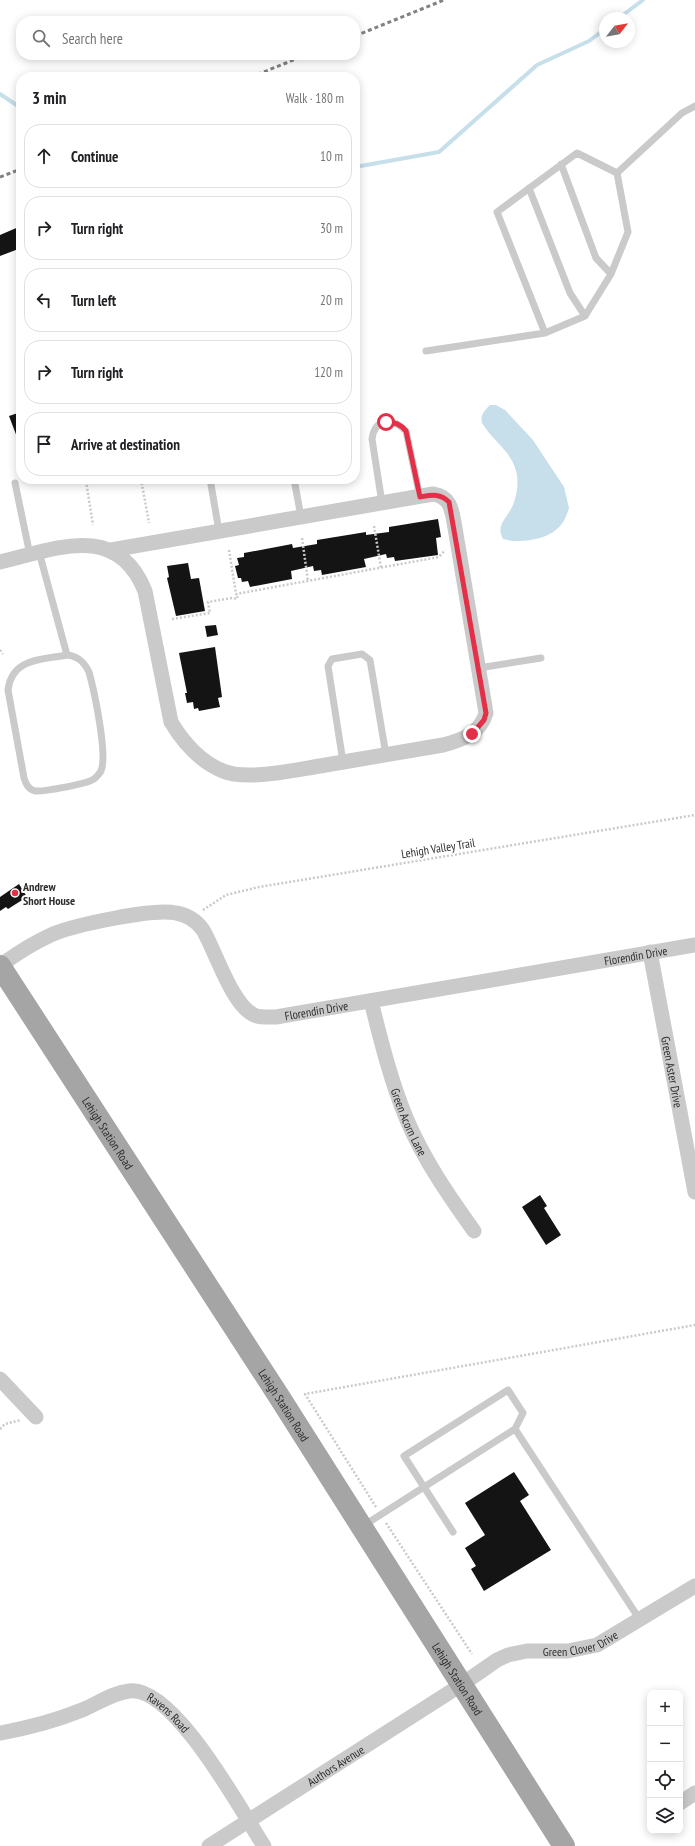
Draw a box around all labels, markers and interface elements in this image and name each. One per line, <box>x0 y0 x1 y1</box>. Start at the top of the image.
north arrow <box>599 12 635 48</box>
search box <box>16 16 360 60</box>
icon: search <box>30 27 52 49</box>
text: Search here <box>62 29 123 48</box>
text: 3 min <box>32 87 66 109</box>
text: Walk · 180 m <box>286 90 344 107</box>
icon: ahead <box>33 145 55 167</box>
text: Continue <box>71 147 118 166</box>
text: 10 m <box>320 148 343 165</box>
icon: right <box>33 217 55 239</box>
text: Turn right <box>71 219 123 238</box>
text: 30 m <box>320 220 343 237</box>
icon: left <box>33 289 55 311</box>
text: Turn left <box>71 291 116 310</box>
text: 20 m <box>320 292 343 309</box>
icon: right <box>33 361 55 383</box>
text: Turn right <box>71 363 123 382</box>
text: 120 m <box>314 364 343 381</box>
route start <box>377 413 395 431</box>
icon: arrive <box>33 433 55 455</box>
text: Arrive at destination <box>71 435 180 454</box>
route end <box>463 725 481 743</box>
street label: Lehigh Valley Trail <box>400 835 476 861</box>
place label: Andrew Short House <box>22 879 75 908</box>
marker: Andrew Short House <box>10 888 20 898</box>
street label: Florendin Drive <box>603 942 668 968</box>
street label: Florendin Drive <box>283 997 349 1023</box>
street label: Green Aster Drive <box>658 1035 687 1109</box>
street label: Green Acorn Lane <box>388 1086 431 1158</box>
street label: Lehigh Station Road <box>79 1094 137 1172</box>
street label: Lehigh Station Road <box>256 1366 313 1444</box>
street label: Green Clover Drive <box>543 1627 620 1659</box>
street label: Lehigh Station Road <box>429 1639 486 1718</box>
street label: Ravens Road <box>145 1689 193 1735</box>
map controls <box>647 1690 683 1834</box>
button: + <box>647 1690 683 1726</box>
button: − <box>647 1726 683 1762</box>
street label: Authors Avenue <box>304 1741 367 1789</box>
button: locate <box>647 1762 683 1798</box>
button: layers <box>647 1798 683 1834</box>

